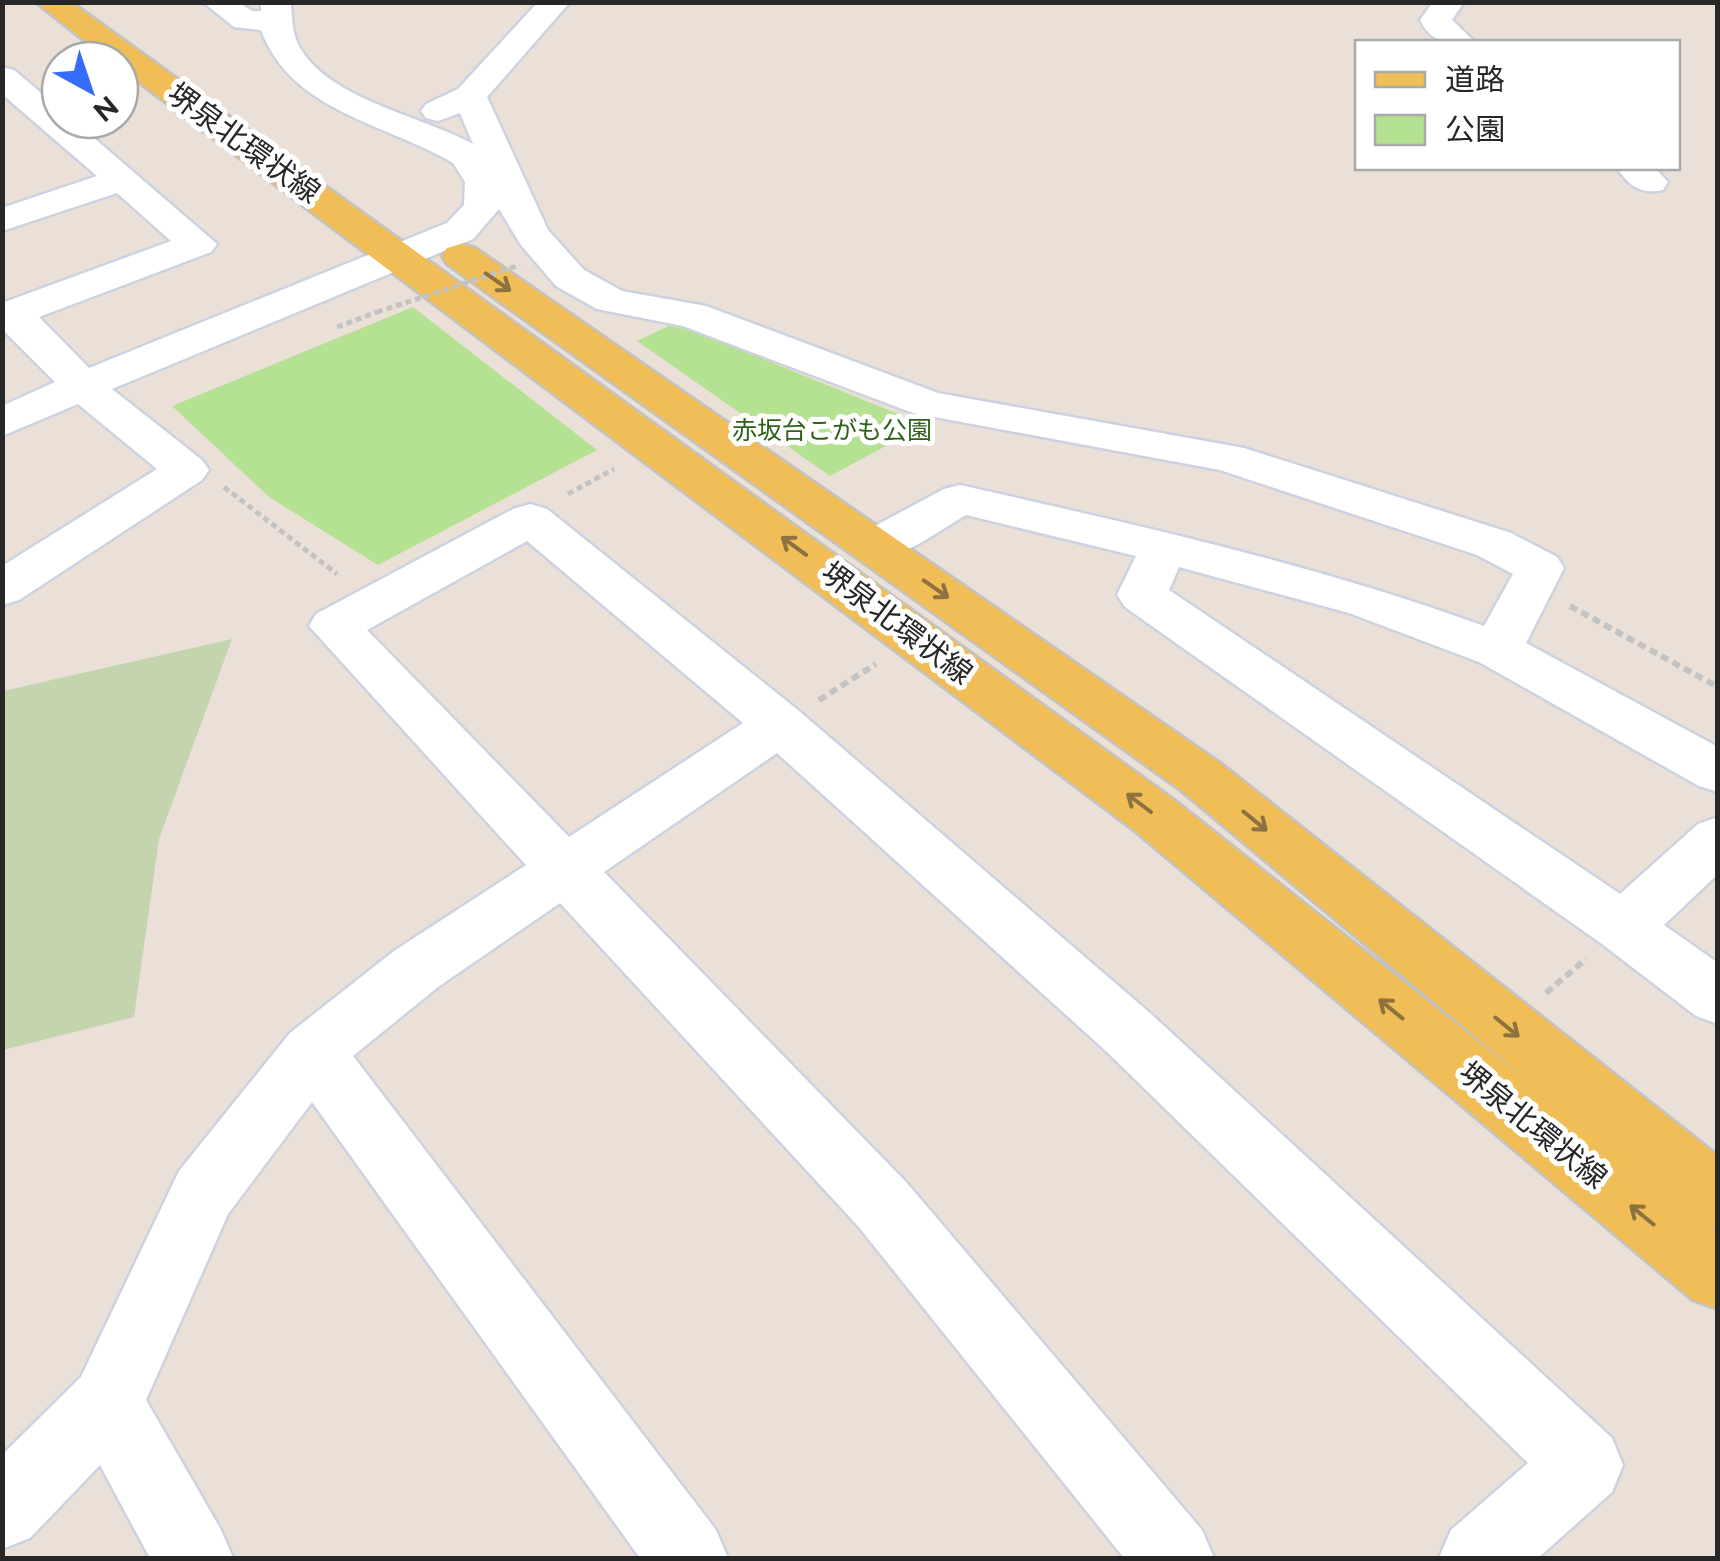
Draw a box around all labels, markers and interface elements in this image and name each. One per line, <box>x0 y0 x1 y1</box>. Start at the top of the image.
north arrow <box>40 40 140 140</box>
legend <box>1355 40 1680 170</box>
text: 道路 <box>1445 62 1505 97</box>
street label: 堺泉北環状線 <box>161 76 327 210</box>
text: N <box>87 89 125 128</box>
text: 公園 <box>1445 112 1505 147</box>
one-way arrow <box>483 271 511 292</box>
park label: 赤坂台こがも公園 <box>732 415 932 445</box>
one-way arrow <box>781 536 808 557</box>
street label: 堺泉北環状線 <box>815 555 979 691</box>
one-way arrow <box>921 578 949 599</box>
one-way arrow <box>1126 793 1153 814</box>
one-way arrow <box>1241 810 1267 832</box>
one-way arrow <box>1378 998 1404 1020</box>
one-way arrow <box>1493 1015 1520 1037</box>
street label: 堺泉北環状線 <box>1452 1055 1614 1195</box>
one-way arrow <box>1630 1204 1656 1226</box>

